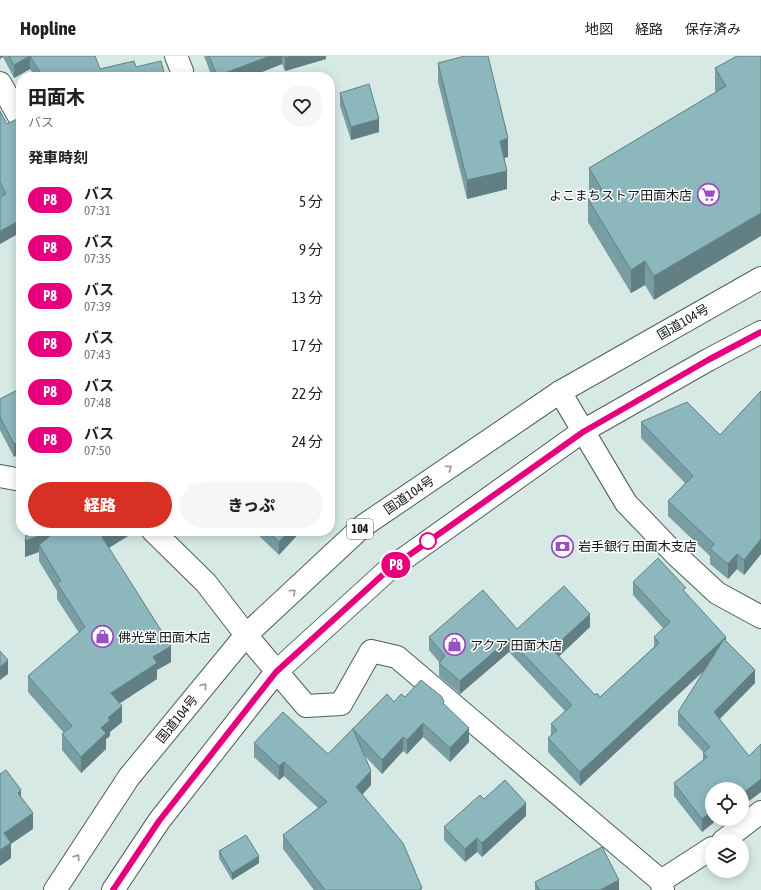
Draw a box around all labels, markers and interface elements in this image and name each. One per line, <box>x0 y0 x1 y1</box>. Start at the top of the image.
text: Hopline <box>20 17 76 39</box>
text: 地図 <box>585 21 613 37</box>
text: 経路 <box>635 21 663 37</box>
text: 保存済み <box>685 21 741 37</box>
button: heart <box>281 85 323 127</box>
text: 田面木 <box>28 86 85 108</box>
text: バス <box>28 115 54 130</box>
text: 発車時刻 <box>28 149 88 166</box>
supermarket icon: よこまちストア田面木店 <box>695 182 721 208</box>
text: バス <box>84 185 114 202</box>
place label: よこまちストア田面木店 <box>549 188 692 203</box>
text: P8 <box>43 192 57 208</box>
text: 5 分 <box>299 193 323 210</box>
text: 07:31 <box>84 203 111 218</box>
text: バス <box>84 233 114 250</box>
text: P8 <box>43 240 57 256</box>
text: 9 分 <box>299 241 323 258</box>
text: 07:35 <box>84 251 111 266</box>
text: バス <box>84 281 114 298</box>
text: P8 <box>43 288 57 304</box>
text: 13 分 <box>292 289 323 306</box>
text: 07:39 <box>84 299 111 314</box>
street label: 国道104号 <box>654 301 712 343</box>
text: バス <box>84 329 114 346</box>
text: P8 <box>43 336 57 352</box>
text: 17 分 <box>292 337 323 354</box>
text: 07:43 <box>84 347 111 362</box>
text: バス <box>84 377 114 394</box>
text: P8 <box>43 384 57 400</box>
text: 22 分 <box>292 385 323 402</box>
text: 07:48 <box>84 395 111 410</box>
text: バス <box>84 425 114 442</box>
text: P8 <box>43 432 57 448</box>
text: 24 分 <box>292 433 323 450</box>
text: 07:50 <box>84 443 111 458</box>
one-way arrow <box>445 465 452 473</box>
street label: 国道104号 <box>381 473 437 517</box>
button: 経路 <box>28 482 172 528</box>
button: きっぷ <box>180 482 323 528</box>
road number: 104 <box>347 519 373 539</box>
unlabelled marker <box>419 532 437 550</box>
bank icon: 岩手銀行 田面木支店 <box>550 533 576 559</box>
place label: 岩手銀行 田面木支店 <box>578 539 697 554</box>
line badge: P8 <box>378 552 414 578</box>
text: P8 <box>389 557 403 573</box>
one-way arrow <box>288 589 296 596</box>
shop icon: 佛光堂 田面木店 <box>90 624 116 650</box>
place label: 佛光堂 田面木店 <box>118 630 211 645</box>
shop icon: アクア 田面木店 <box>441 632 467 658</box>
place label: アクア 田面木店 <box>470 638 562 653</box>
one-way arrow <box>200 684 207 691</box>
street label: 国道104号 <box>153 692 201 746</box>
map controls <box>705 782 749 878</box>
button: locate <box>705 782 749 826</box>
button: layers <box>705 834 749 878</box>
one-way arrow <box>72 855 79 862</box>

